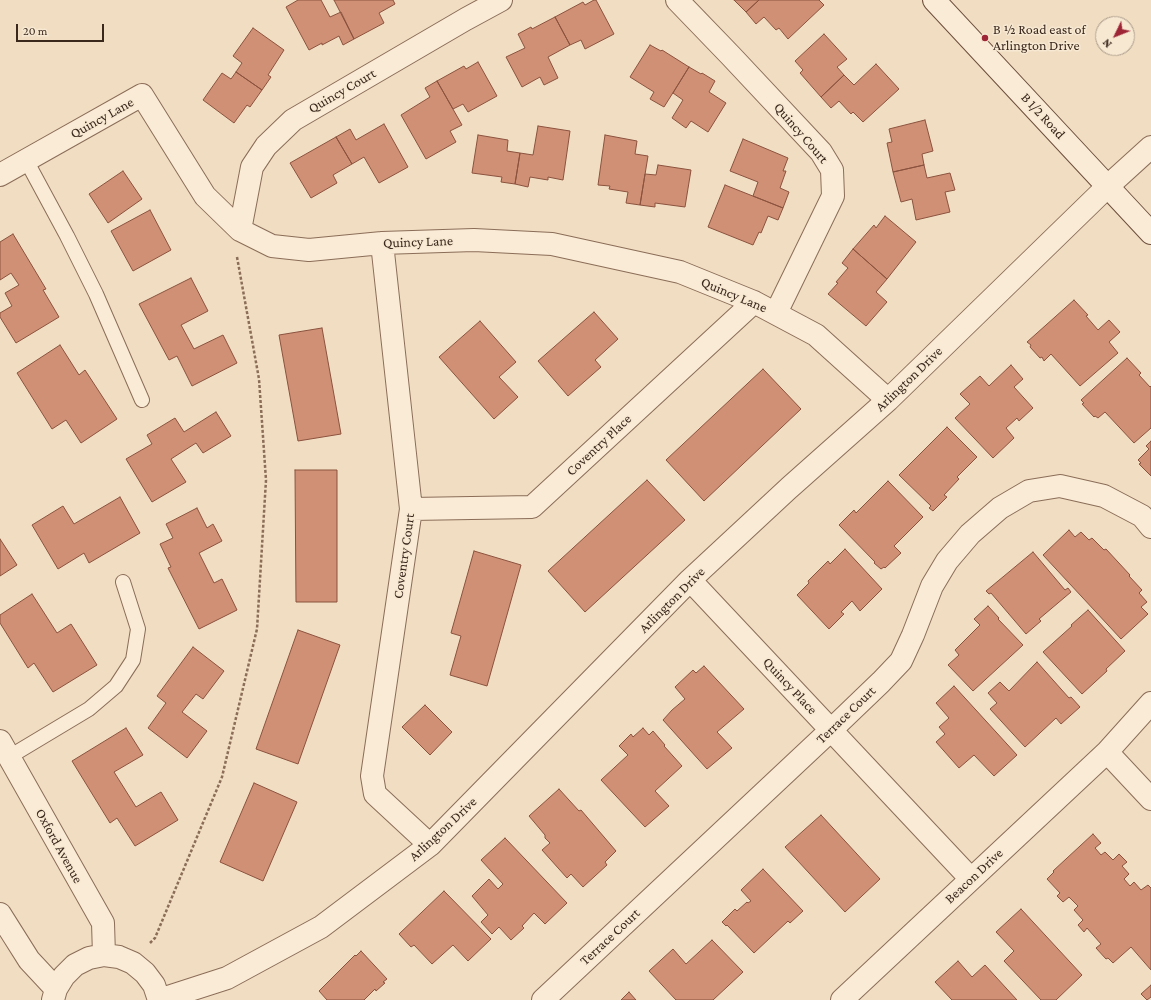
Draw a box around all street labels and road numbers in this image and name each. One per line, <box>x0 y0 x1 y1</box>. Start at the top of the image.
street label: Quincy Court <box>305 65 379 117</box>
street label: B 1/2 Road <box>1017 89 1069 143</box>
street label: Quincy Lane <box>67 94 137 142</box>
street label: Quincy Court <box>770 99 832 167</box>
street label: Quincy Lane <box>383 232 453 252</box>
street label: Quincy Lane <box>698 274 770 316</box>
street label: Arlington Drive <box>872 343 946 415</box>
street label: Coventry Place <box>563 411 635 479</box>
street label: Coventry Court <box>390 512 418 600</box>
street label: Arlington Drive <box>635 563 709 637</box>
street label: Quincy Place <box>759 654 821 718</box>
street label: Terrace Court <box>813 683 879 747</box>
street label: Arlington Drive <box>406 793 480 865</box>
street label: Oxford Avenue <box>32 806 86 886</box>
street label: Beacon Drive <box>941 845 1007 907</box>
street label: Terrace Court <box>576 905 644 969</box>

